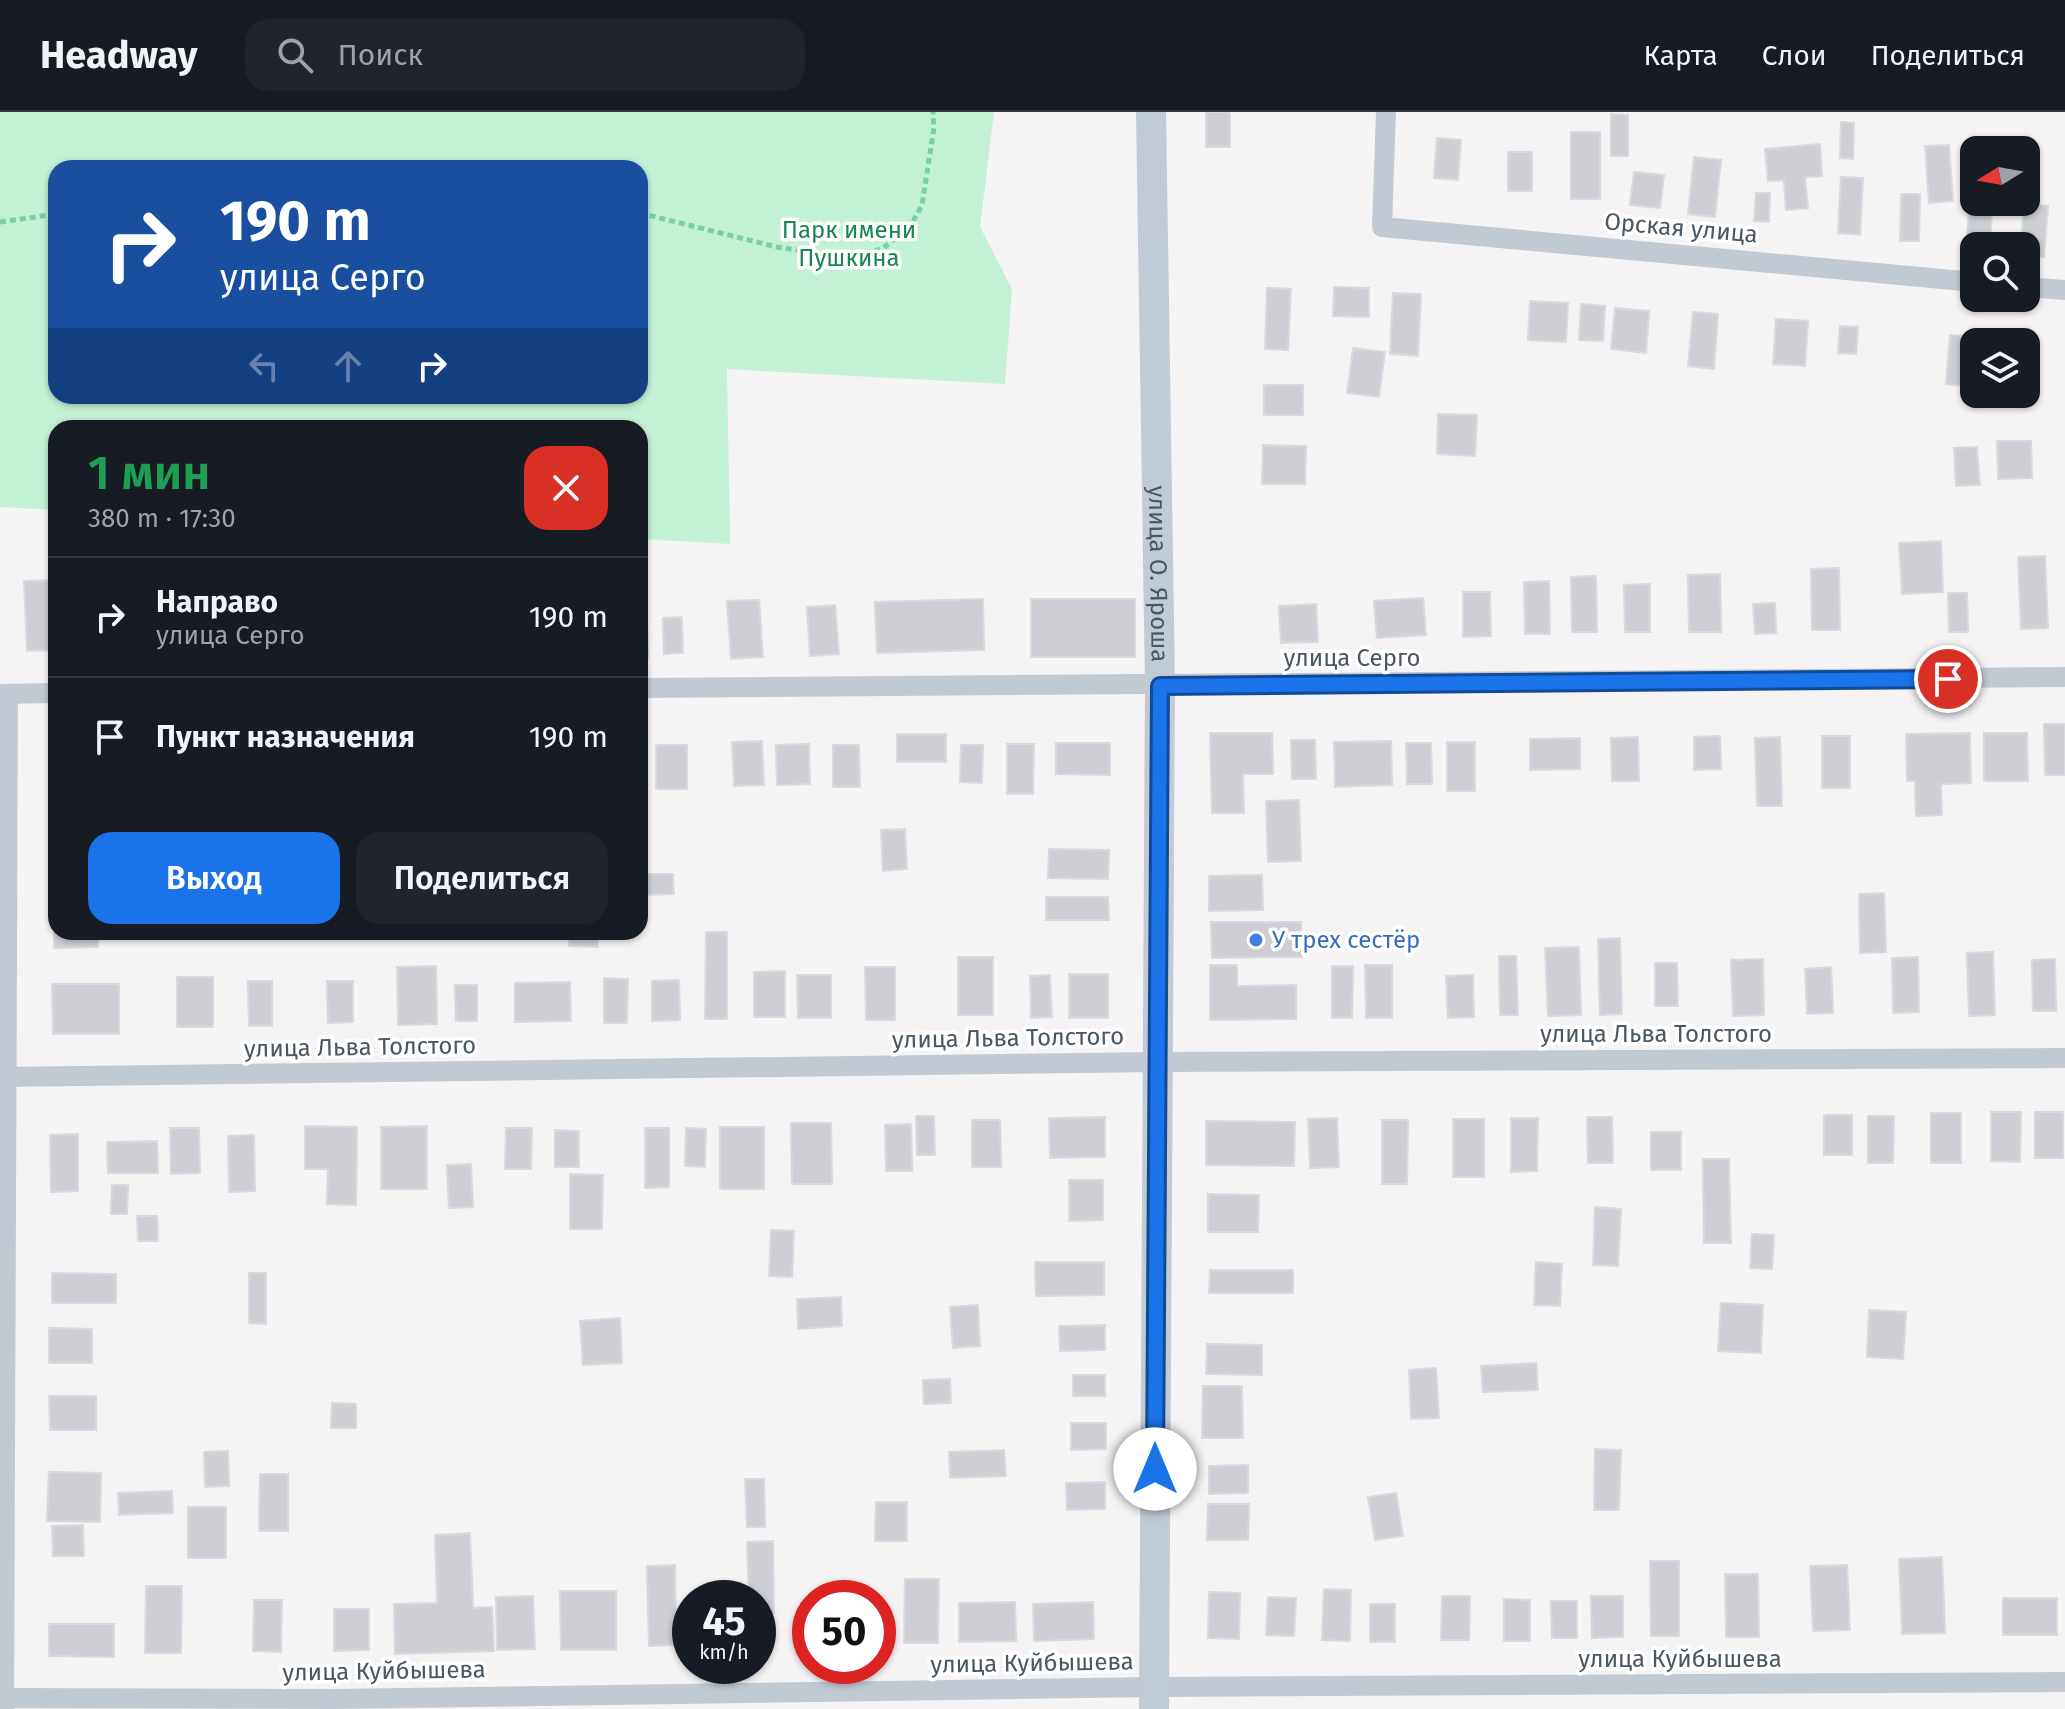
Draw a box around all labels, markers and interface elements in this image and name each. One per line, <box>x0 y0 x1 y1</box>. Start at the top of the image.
search box <box>245 19 805 91</box>
text: Headway <box>40 32 197 78</box>
icon: search <box>273 33 317 77</box>
text: Поиск <box>337 37 423 73</box>
text: Карта <box>1643 39 1718 72</box>
text: Слои <box>1762 39 1827 72</box>
text: Поделиться <box>1871 39 2025 72</box>
north arrow <box>1960 136 2040 216</box>
map controls <box>1960 136 2040 408</box>
text: 190 m <box>220 188 371 255</box>
icon: right <box>88 192 192 296</box>
street label: Орская улица <box>1603 207 1759 249</box>
park label: Парк имени Пушкина <box>782 216 916 272</box>
button: search <box>1960 232 2040 312</box>
text: улица Серго <box>220 256 426 300</box>
button: layers <box>1960 328 2040 408</box>
icon: left <box>242 344 286 388</box>
icon: ahead <box>326 344 370 388</box>
icon: right <box>410 344 454 388</box>
text: 1 мин <box>88 444 211 502</box>
button: close <box>524 446 608 530</box>
street label: улица О. Яроша <box>1143 485 1174 662</box>
text: 380 m · 17:30 <box>88 503 236 534</box>
text: Направо <box>156 584 278 620</box>
icon: right <box>88 595 132 639</box>
text: 190 m <box>529 599 608 635</box>
text: улица Серго <box>156 620 305 651</box>
street label: улица Серго <box>1283 644 1421 672</box>
pin <box>1914 645 1982 713</box>
icon: arrive <box>1926 657 1970 701</box>
icon: arrive <box>88 715 132 759</box>
text: Пункт назначения <box>156 719 415 755</box>
text: 190 m <box>529 719 608 755</box>
button: Выход <box>88 832 340 924</box>
button: Поделиться <box>356 832 608 924</box>
place label: У трех сестёр <box>1272 926 1420 954</box>
marker: У трех сестёр <box>1247 931 1265 949</box>
street label: улица Льва Толстого <box>1540 1020 1772 1048</box>
street label: улица Льва Толстого <box>892 1022 1124 1054</box>
street label: улица Льва Толстого <box>244 1031 476 1063</box>
position arrow <box>1113 1427 1197 1511</box>
speed limit sign: 50 <box>792 1580 896 1684</box>
text: 45 <box>702 1598 746 1646</box>
text: km/h <box>699 1640 749 1664</box>
street label: улица Куйбышева <box>1578 1645 1782 1673</box>
street label: улица Куйбышева <box>930 1647 1134 1679</box>
street label: улица Куйбышева <box>282 1655 486 1687</box>

